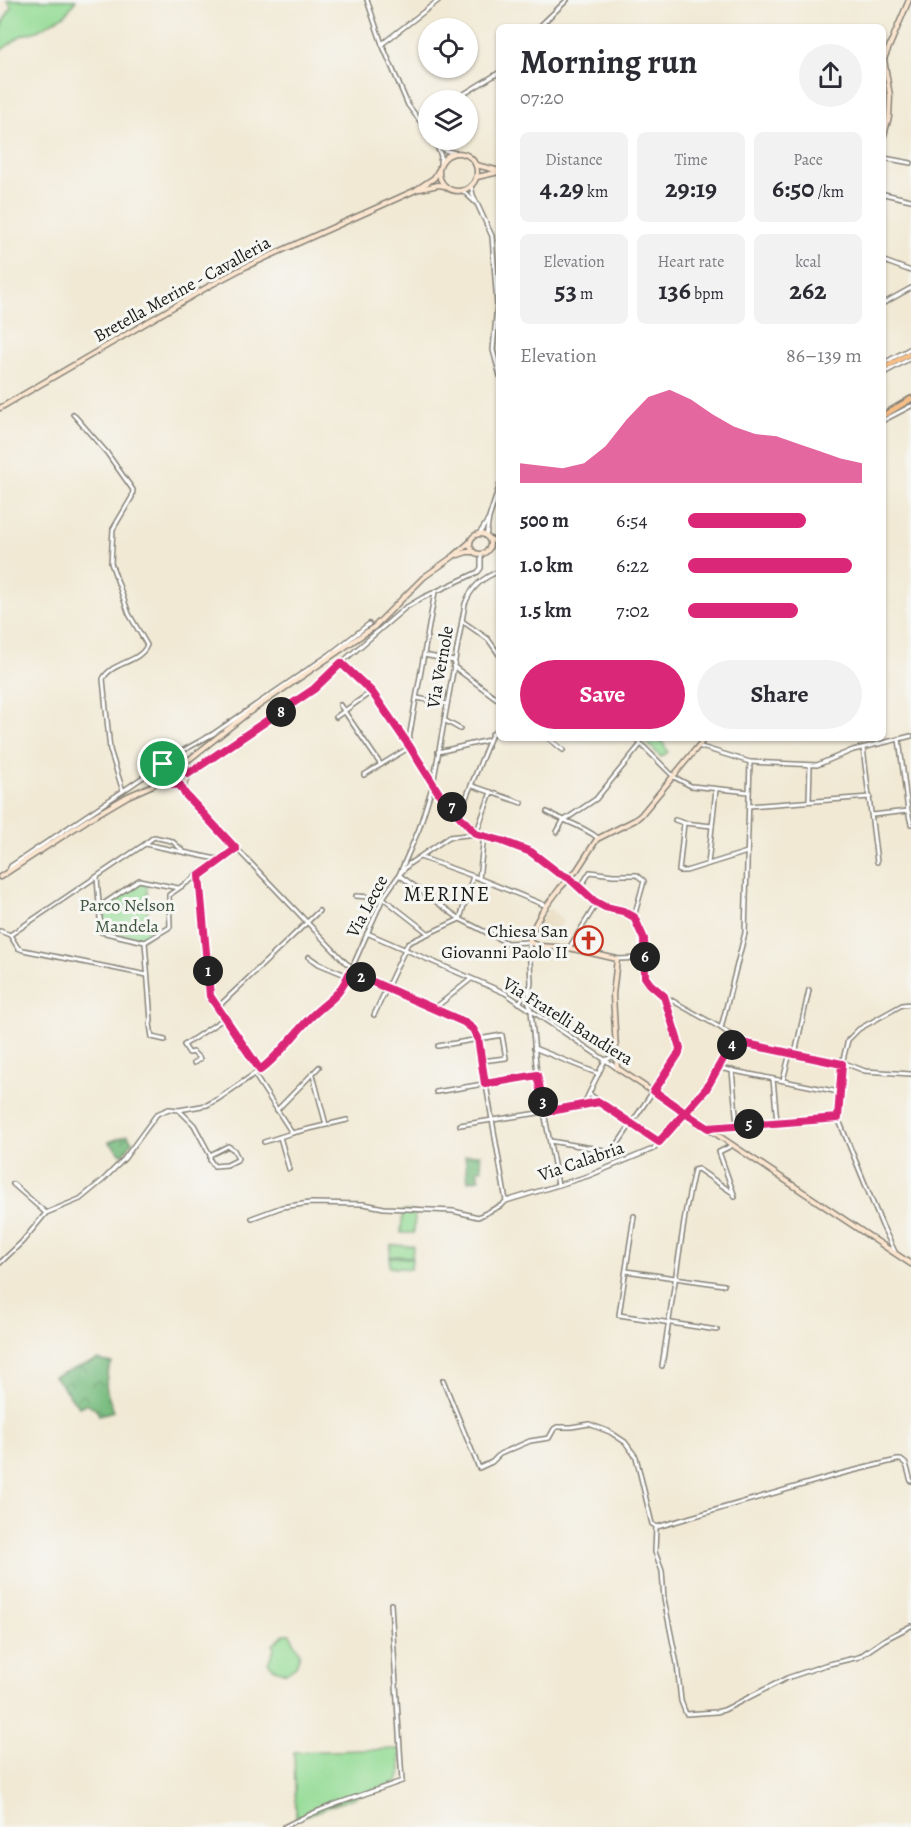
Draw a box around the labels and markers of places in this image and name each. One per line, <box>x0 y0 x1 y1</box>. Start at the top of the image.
pin: 8 <box>266 697 296 727</box>
pin <box>137 738 188 789</box>
pin: 7 <box>437 792 467 822</box>
place label: Chiesa San Giovanni Paolo II <box>441 919 568 964</box>
church icon: Chiesa San Giovanni Paolo II <box>573 925 605 957</box>
pin: 6 <box>630 942 660 972</box>
pin: 1 <box>193 956 223 986</box>
pin: 2 <box>346 962 376 992</box>
pin: 4 <box>717 1030 747 1060</box>
pin: 3 <box>528 1087 558 1117</box>
pin: 5 <box>734 1109 764 1139</box>

